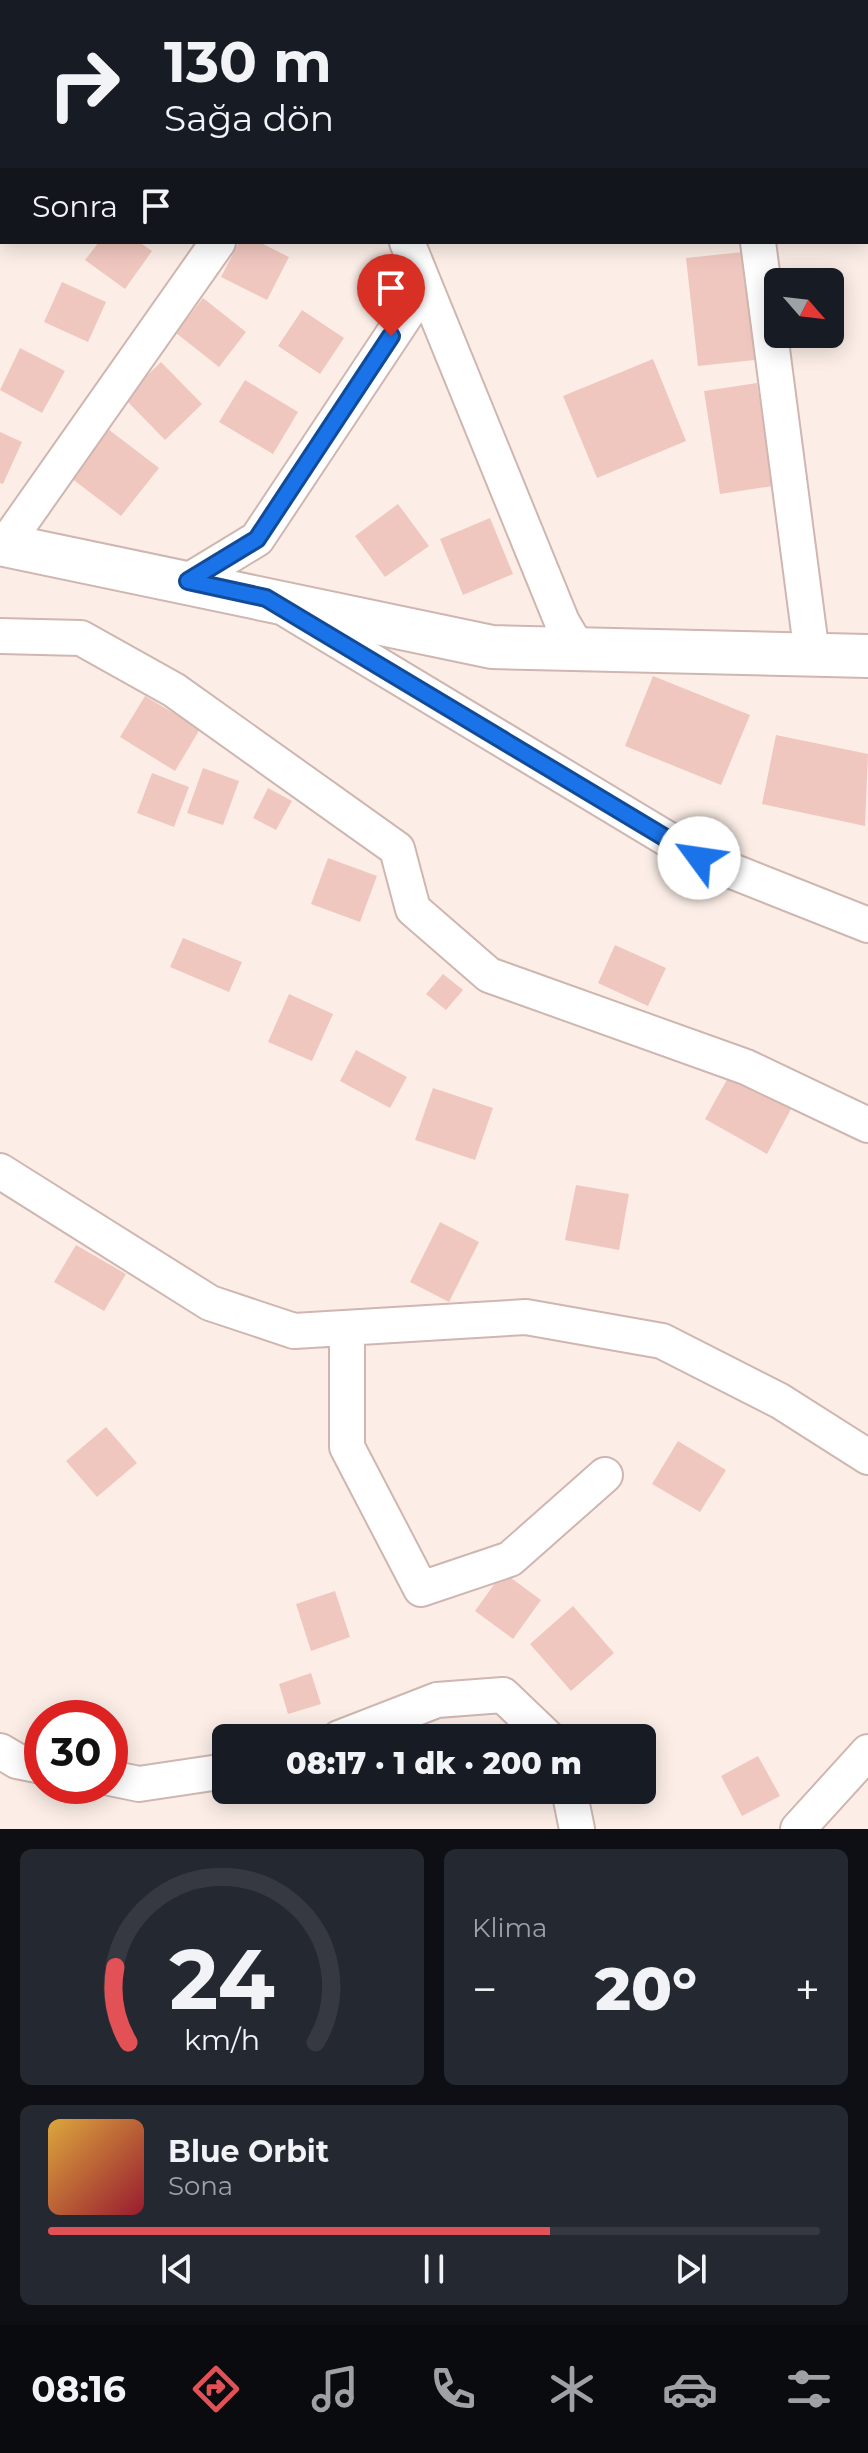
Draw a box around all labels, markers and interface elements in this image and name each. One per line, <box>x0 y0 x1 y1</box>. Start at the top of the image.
text: 130 m <box>164 28 332 96</box>
icon: right <box>32 32 136 136</box>
text: Sağa dön <box>164 96 334 140</box>
icon: arrive <box>134 184 178 228</box>
text: Sonra <box>32 188 118 225</box>
pin <box>357 254 425 336</box>
icon: arrive <box>369 266 413 310</box>
north arrow <box>764 268 844 348</box>
map controls <box>764 268 844 348</box>
position arrow <box>657 816 741 900</box>
speed limit sign: 30 <box>24 1700 128 1804</box>
text: 08:17 · 1 dk · 200 m <box>286 1745 582 1782</box>
text: Klima <box>472 1912 547 1944</box>
text: 24 <box>169 1928 275 2030</box>
text: 20° <box>595 1952 697 2025</box>
text: − <box>472 1962 497 2016</box>
text: + <box>795 1962 820 2016</box>
text: km/h <box>184 2022 260 2057</box>
text: Blue Orbit <box>168 2133 329 2170</box>
text: Sona <box>168 2170 233 2202</box>
icon: previous <box>155 2247 199 2291</box>
icon: pause <box>412 2247 456 2291</box>
icon: next <box>669 2247 713 2291</box>
icon: directions <box>188 2361 244 2417</box>
icon: music <box>307 2361 363 2417</box>
icon: phone <box>425 2361 481 2417</box>
icon: climate <box>544 2361 600 2417</box>
icon: car <box>662 2361 718 2417</box>
icon: filters <box>781 2361 837 2417</box>
text: 08:16 <box>31 2367 126 2411</box>

